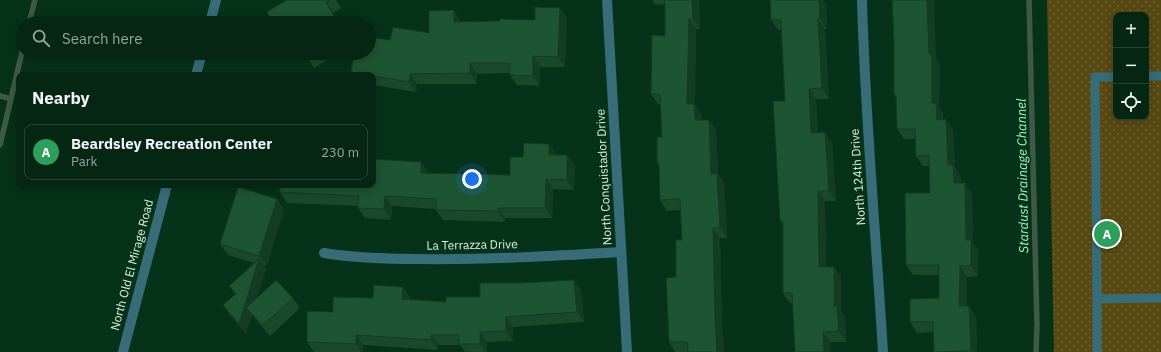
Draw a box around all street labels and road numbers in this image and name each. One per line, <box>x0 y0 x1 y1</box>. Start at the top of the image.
street label: North Conquistador Drive <box>592 108 615 246</box>
street label: North 124th Drive <box>847 128 868 226</box>
street label: North Old El Mirage Road <box>107 198 156 332</box>
street label: La Terrazza Drive <box>426 236 518 253</box>

